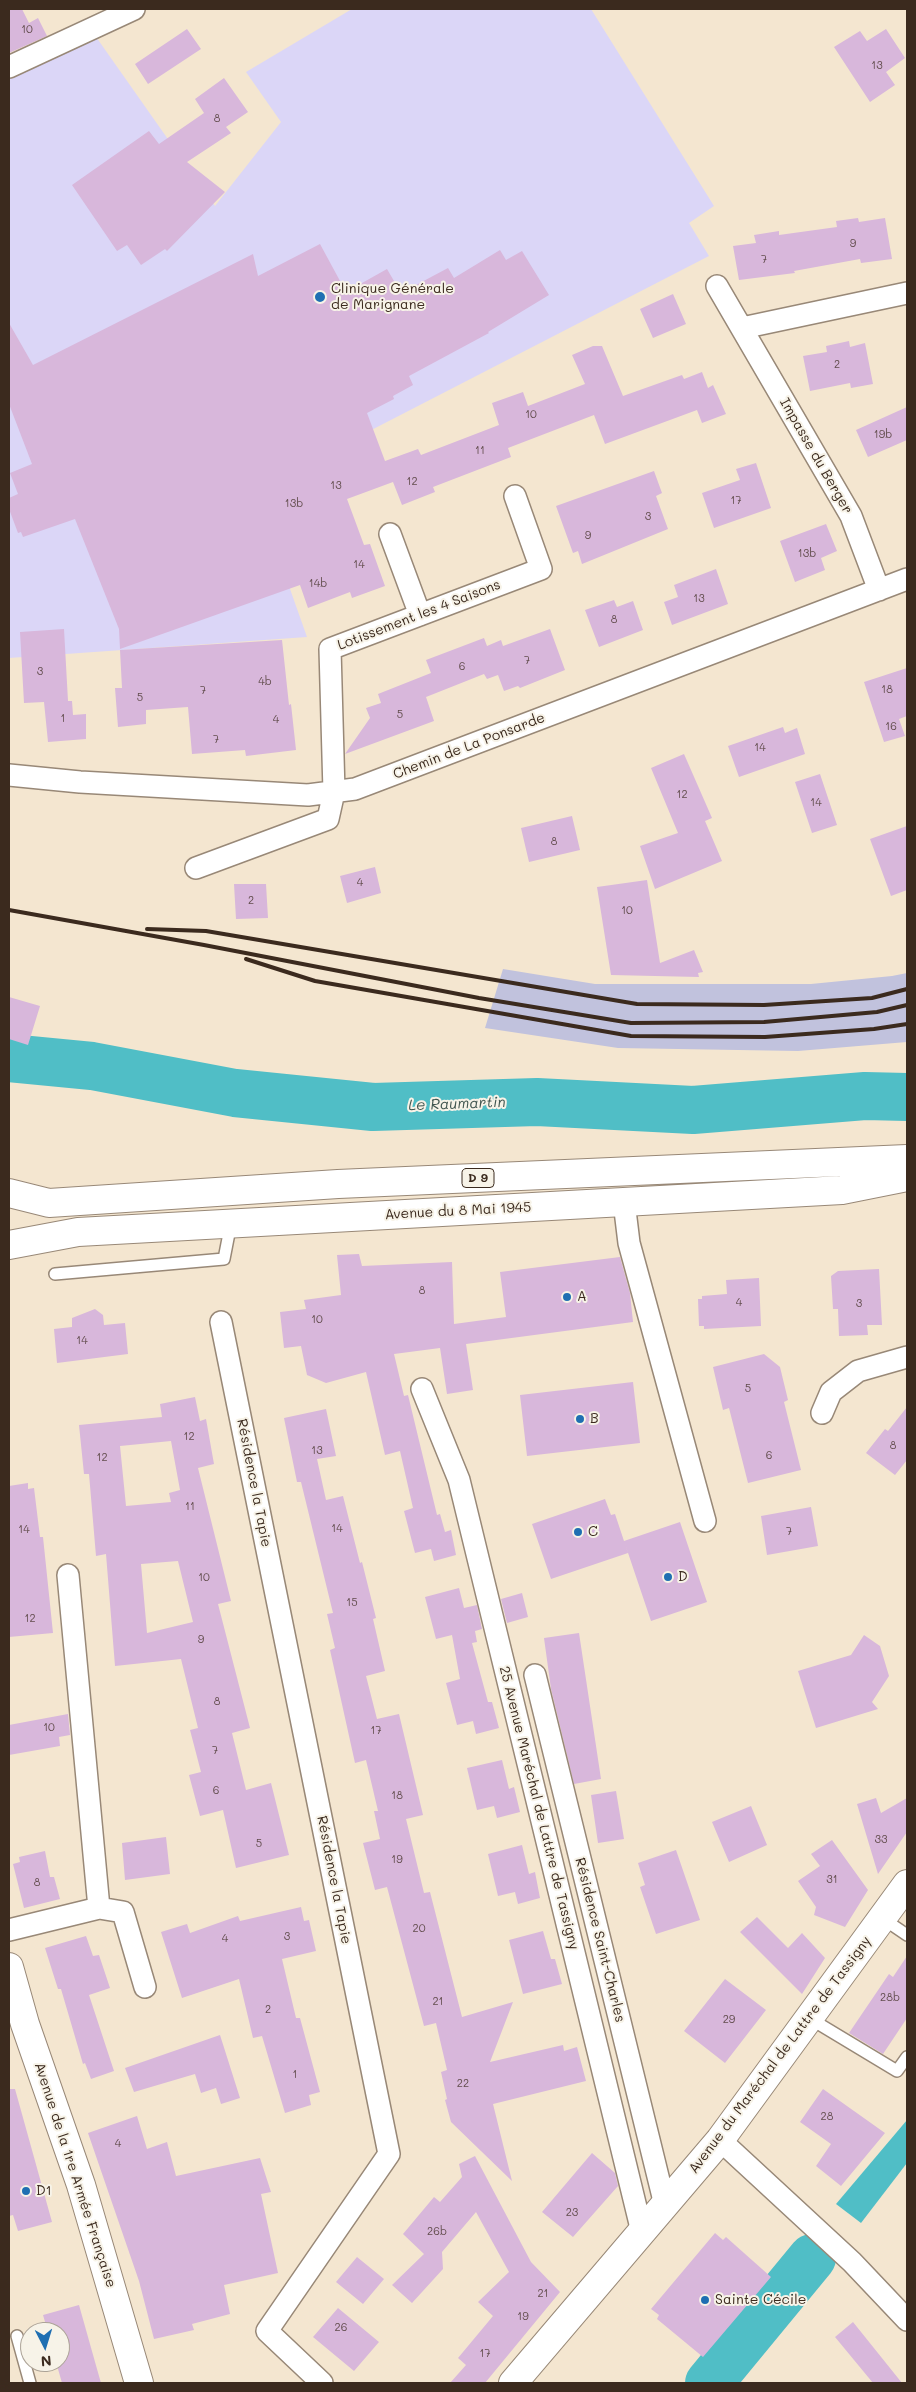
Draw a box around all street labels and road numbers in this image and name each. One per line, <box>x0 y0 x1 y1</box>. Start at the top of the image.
street label: Impasse du Berger <box>776 395 856 517</box>
street label: Lotissement les 4 Saisons <box>335 576 503 654</box>
street label: Chemin de La Ponsarde <box>391 709 547 783</box>
road number: D 9 <box>462 1168 494 1188</box>
street label: Avenue du 8 Mai 1945 <box>384 1199 532 1223</box>
street label: Résidence la Tapie <box>233 1417 275 1549</box>
street label: 25 Avenue Maréchal de Lattre de Tassigny <box>496 1664 582 1952</box>
street label: Résidence la Tapie <box>313 1814 355 1946</box>
street label: Résidence Saint-Charles <box>571 1856 629 2024</box>
street label: Avenue du Maréchal de Lattre de Tassigny <box>685 1933 875 2177</box>
street label: Avenue de la 1re Armée Française <box>31 2060 119 2290</box>

